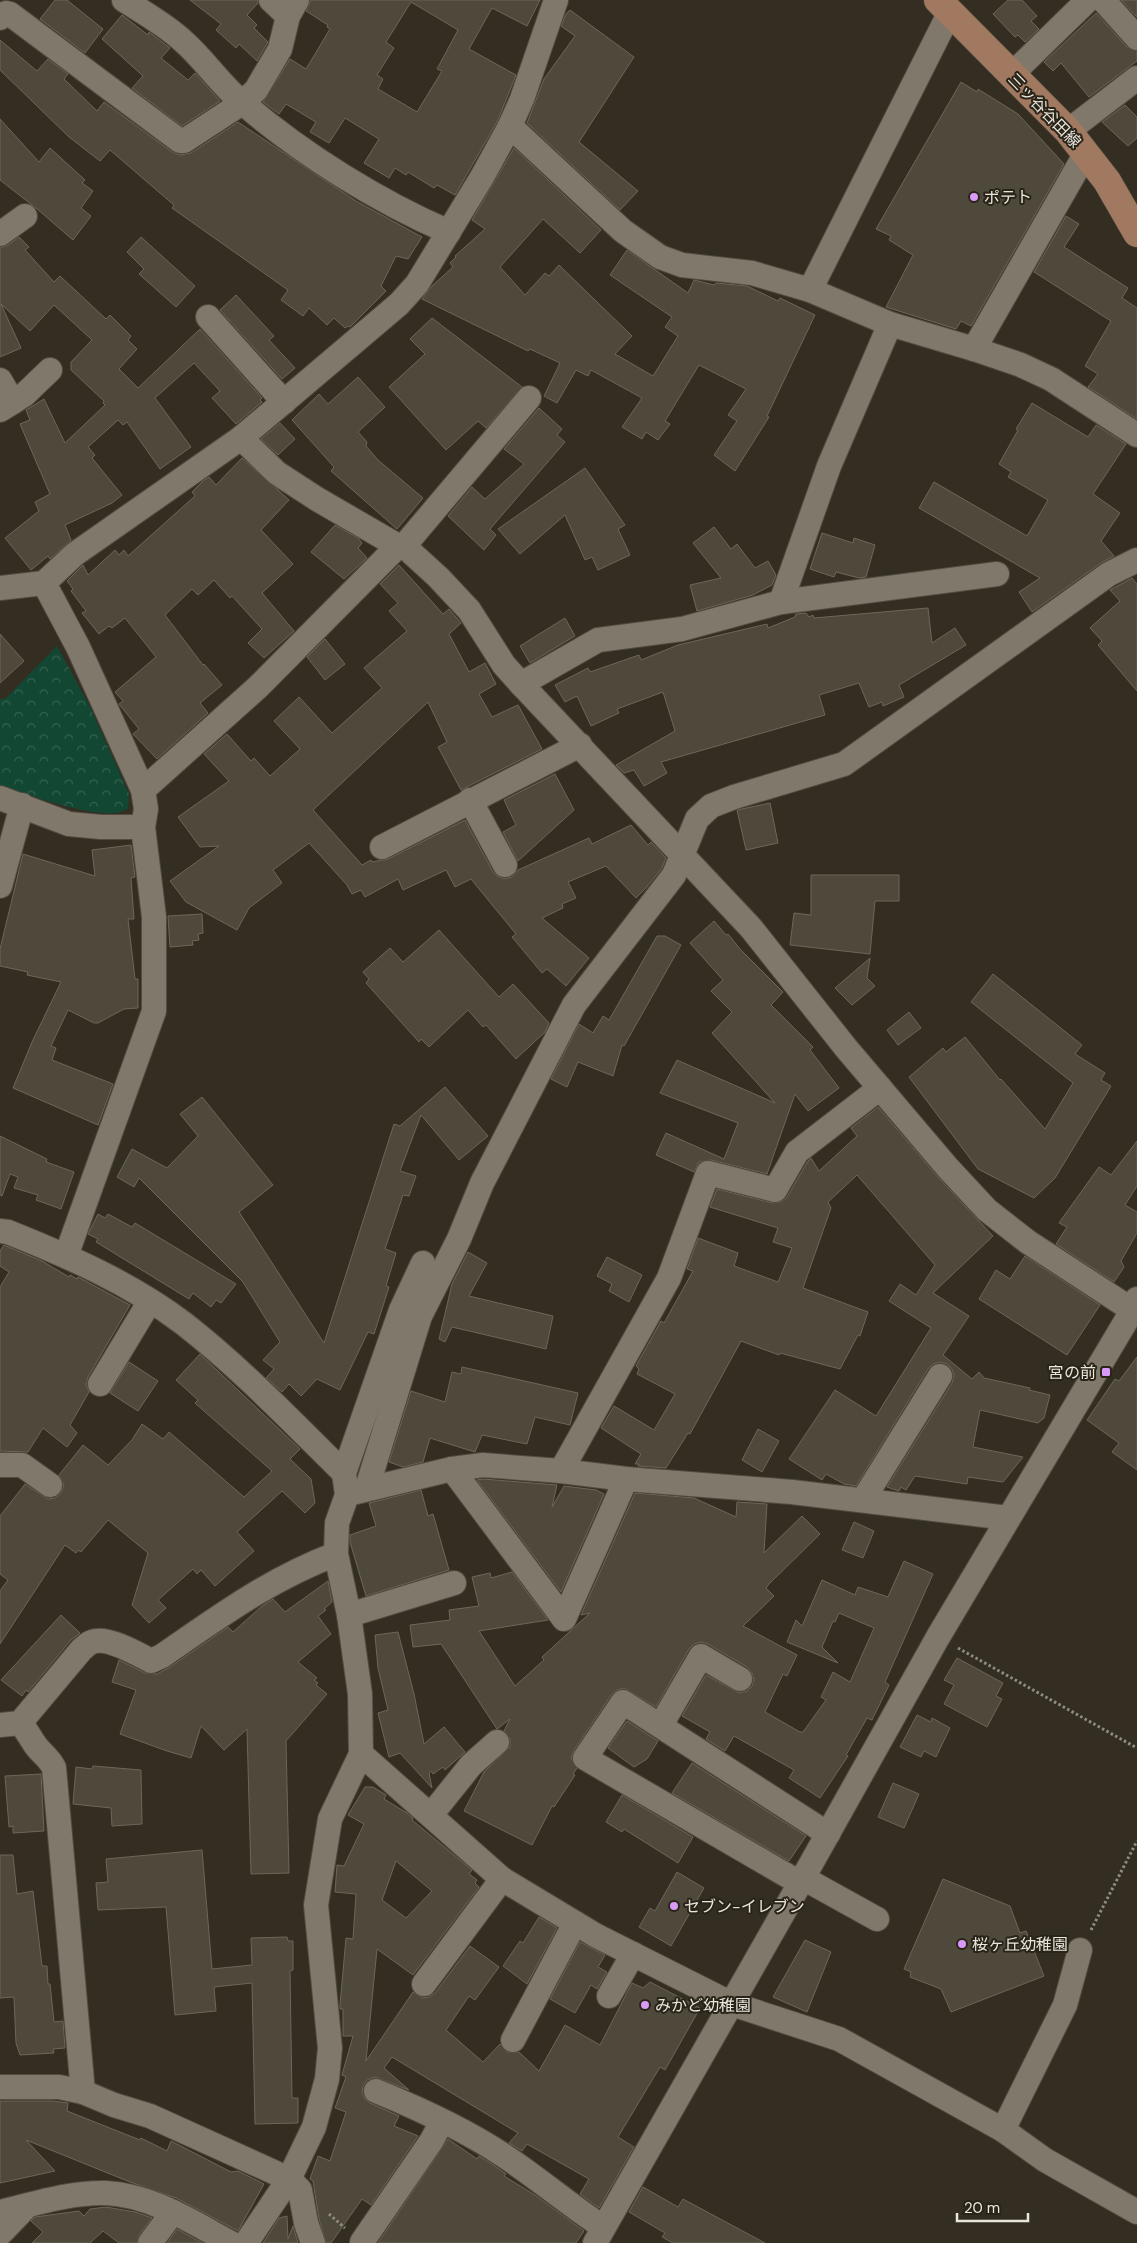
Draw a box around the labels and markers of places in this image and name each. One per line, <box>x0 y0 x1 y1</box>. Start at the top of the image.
place label: ポテト <box>984 187 1032 208</box>
marker: ポテト <box>968 191 980 203</box>
place label: 宮の前 <box>1048 1362 1096 1383</box>
marker: 宮の前 <box>1100 1366 1112 1378</box>
place label: セブン-イレブン <box>684 1896 805 1917</box>
marker: セブン-イレブン <box>668 1900 680 1912</box>
place label: 桜ヶ丘幼稚園 <box>972 1934 1068 1955</box>
marker: 桜ヶ丘幼稚園 <box>956 1938 968 1950</box>
place label: みかど幼稚園 <box>655 1995 751 2016</box>
marker: みかど幼稚園 <box>639 1999 651 2011</box>

